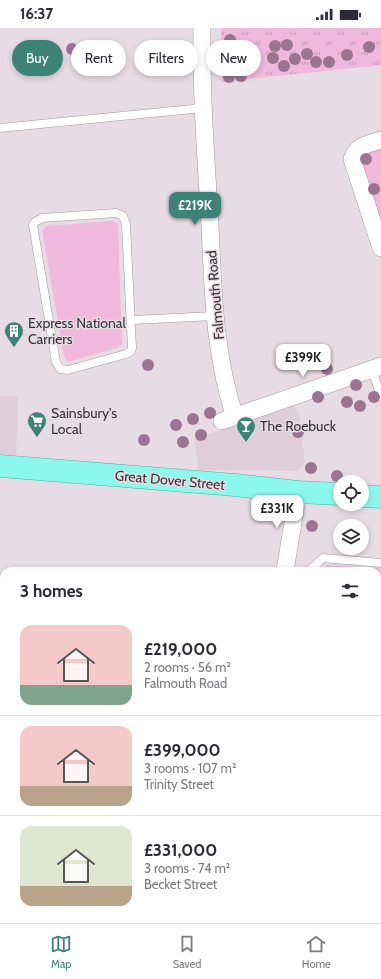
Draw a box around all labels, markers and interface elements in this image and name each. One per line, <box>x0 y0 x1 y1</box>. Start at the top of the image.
text: 16:37 <box>20 5 53 23</box>
chip: Buy <box>12 40 63 76</box>
chip: Rent <box>71 40 126 76</box>
chip: Filters <box>134 40 198 76</box>
chip: New <box>206 40 261 76</box>
pin: £219K <box>167 192 223 226</box>
text: £219K <box>178 197 212 213</box>
street label: Falmouth Road <box>202 250 228 340</box>
place label: Express National Carriers <box>28 314 127 348</box>
building icon: Express National Carriers <box>3 320 25 348</box>
pin: £399K <box>275 344 331 378</box>
text: £399K <box>285 349 321 365</box>
place label: Sainsbury's Local <box>51 404 117 438</box>
supermarket icon: Sainsbury's Local <box>26 410 48 438</box>
bar icon: The Roebuck <box>235 415 257 443</box>
place label: The Roebuck <box>260 417 337 435</box>
street label: Great Dover Street <box>114 466 226 494</box>
map controls <box>333 475 369 555</box>
button: locate <box>333 475 369 511</box>
pin: £331K <box>249 495 305 529</box>
text: £331K <box>260 500 294 516</box>
button: layers <box>333 519 369 555</box>
icon: filters <box>339 580 361 602</box>
text: 3 homes <box>20 581 83 601</box>
text: £219,000 <box>144 639 217 659</box>
icon: home <box>52 641 100 689</box>
text: 2 rooms · 56 m² <box>144 659 231 675</box>
text: Falmouth Road <box>144 675 227 691</box>
text: £399,000 <box>144 740 221 760</box>
icon: home <box>52 742 100 790</box>
text: 3 rooms · 107 m² <box>144 760 236 776</box>
text: Trinity Street <box>144 776 214 792</box>
text: £331,000 <box>144 840 217 860</box>
icon: home <box>52 842 100 890</box>
text: 3 rooms · 74 m² <box>144 860 230 876</box>
text: Becket Street <box>144 876 217 892</box>
tab: Map <box>50 933 72 971</box>
tab: Saved <box>173 933 201 971</box>
tab: Home <box>302 933 331 971</box>

